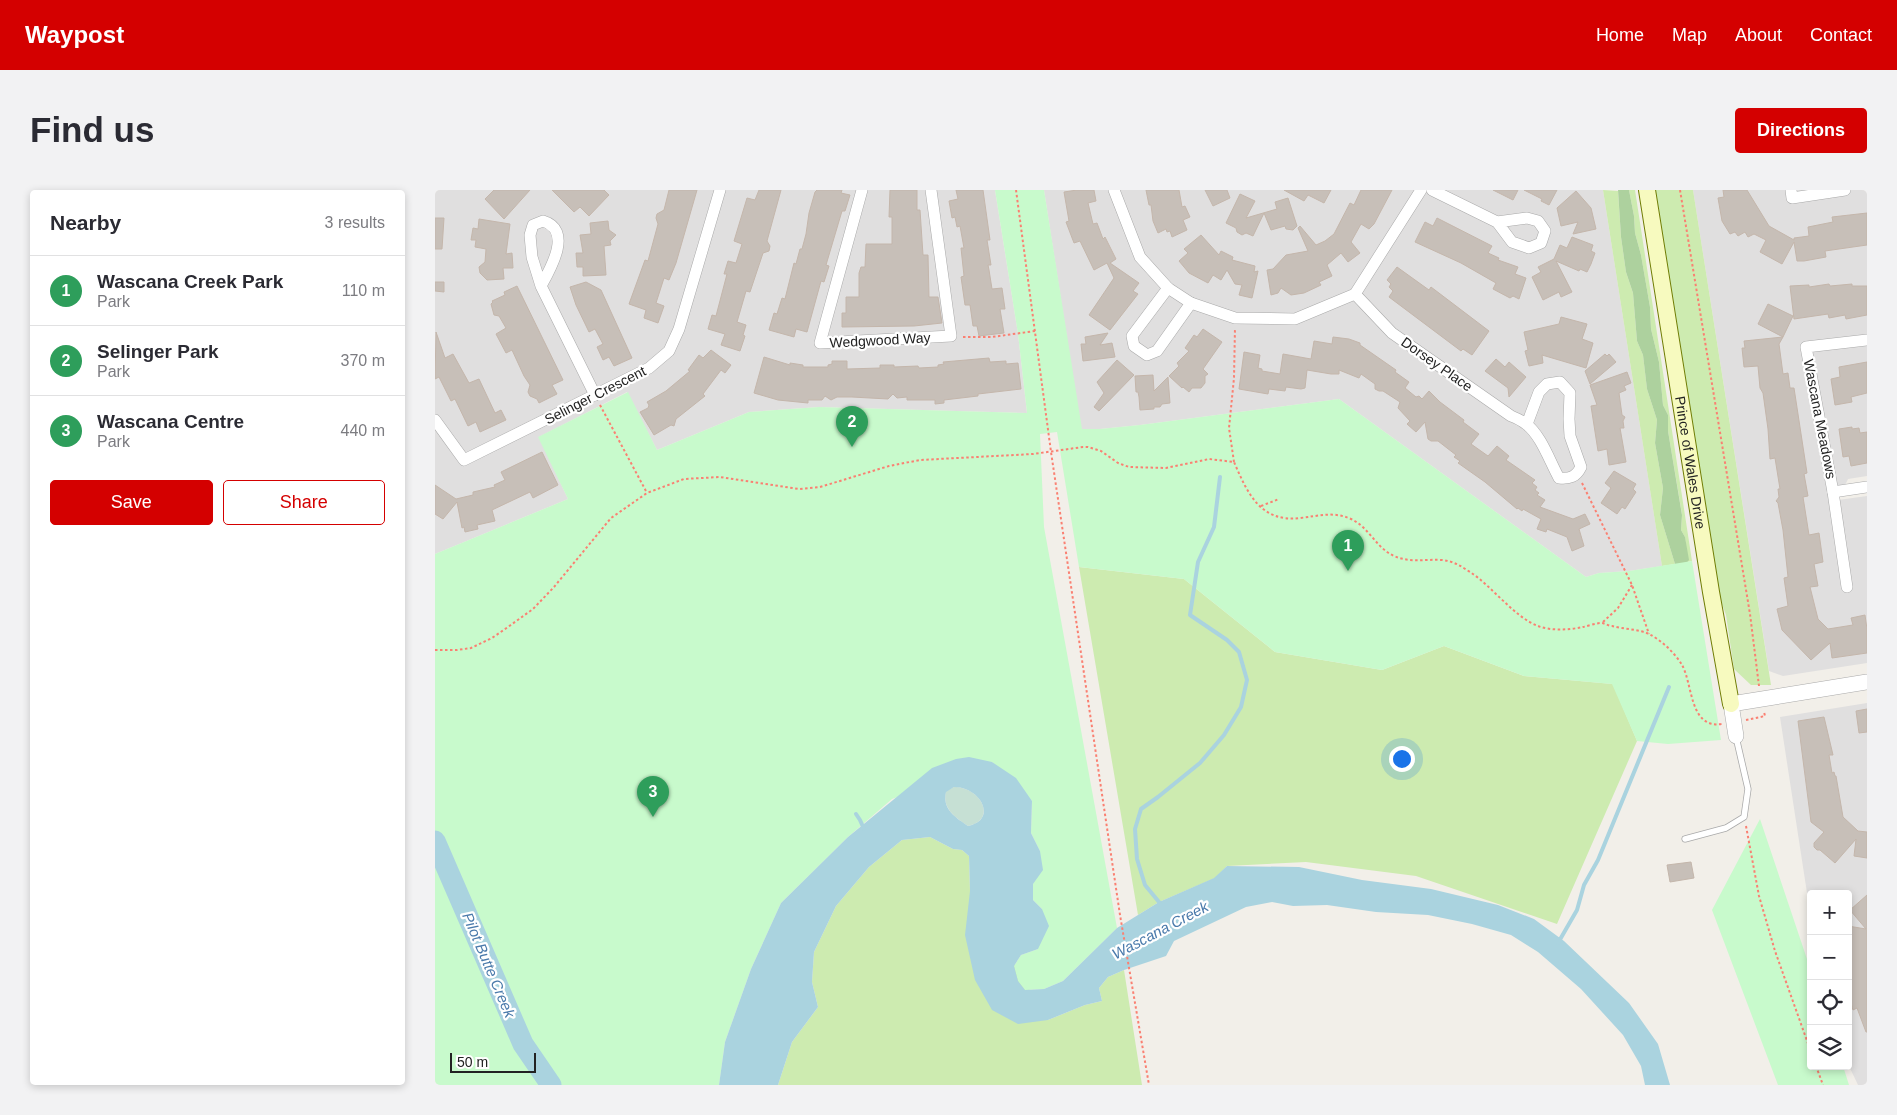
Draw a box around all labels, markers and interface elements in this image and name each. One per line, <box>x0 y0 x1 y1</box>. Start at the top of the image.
text: Waypost <box>25 21 124 48</box>
text: Home <box>1596 25 1644 45</box>
text: Map <box>1672 25 1707 45</box>
text: About <box>1735 25 1782 45</box>
text: Contact <box>1810 25 1872 45</box>
button: Directions <box>1735 108 1867 153</box>
text: Find us <box>30 110 154 149</box>
text: Nearby <box>50 211 121 234</box>
text: 3 results <box>325 214 385 231</box>
text: Wascana Creek Park <box>97 271 283 292</box>
text: 1 <box>62 282 70 299</box>
text: 110 m <box>342 282 385 299</box>
text: Park <box>97 293 130 310</box>
street label: Wedgwood Way <box>829 329 931 351</box>
street label: Dorsey Place <box>1398 334 1476 395</box>
text: Selinger Park <box>97 341 218 362</box>
text: 2 <box>62 352 70 369</box>
text: 370 m <box>341 352 385 369</box>
street label: Wascana Meadows <box>1801 358 1839 480</box>
text: Park <box>97 363 130 380</box>
street label: Selinger Crescent <box>542 363 648 427</box>
street label: Prince of Wales Drive <box>1672 395 1709 530</box>
pin: 2 <box>836 406 868 447</box>
text: Wascana Centre <box>97 411 244 432</box>
text: 3 <box>62 422 70 439</box>
text: 440 m <box>341 422 385 439</box>
text: Park <box>97 433 130 450</box>
button: Save <box>50 480 213 525</box>
button: Share <box>223 480 385 525</box>
pin: 1 <box>1332 530 1364 571</box>
your location <box>1389 746 1415 772</box>
pin: 3 <box>637 776 669 817</box>
map controls <box>1807 890 1852 1070</box>
button: + <box>1807 890 1852 935</box>
water label: Wascana Creek <box>1109 897 1212 962</box>
water label: Pilot Butte Creek <box>459 910 519 1021</box>
button: − <box>1807 935 1852 980</box>
button: locate <box>1807 980 1852 1025</box>
button: layers <box>1807 1025 1852 1070</box>
scale bar <box>450 1050 536 1073</box>
text: 50 m <box>457 1054 488 1070</box>

